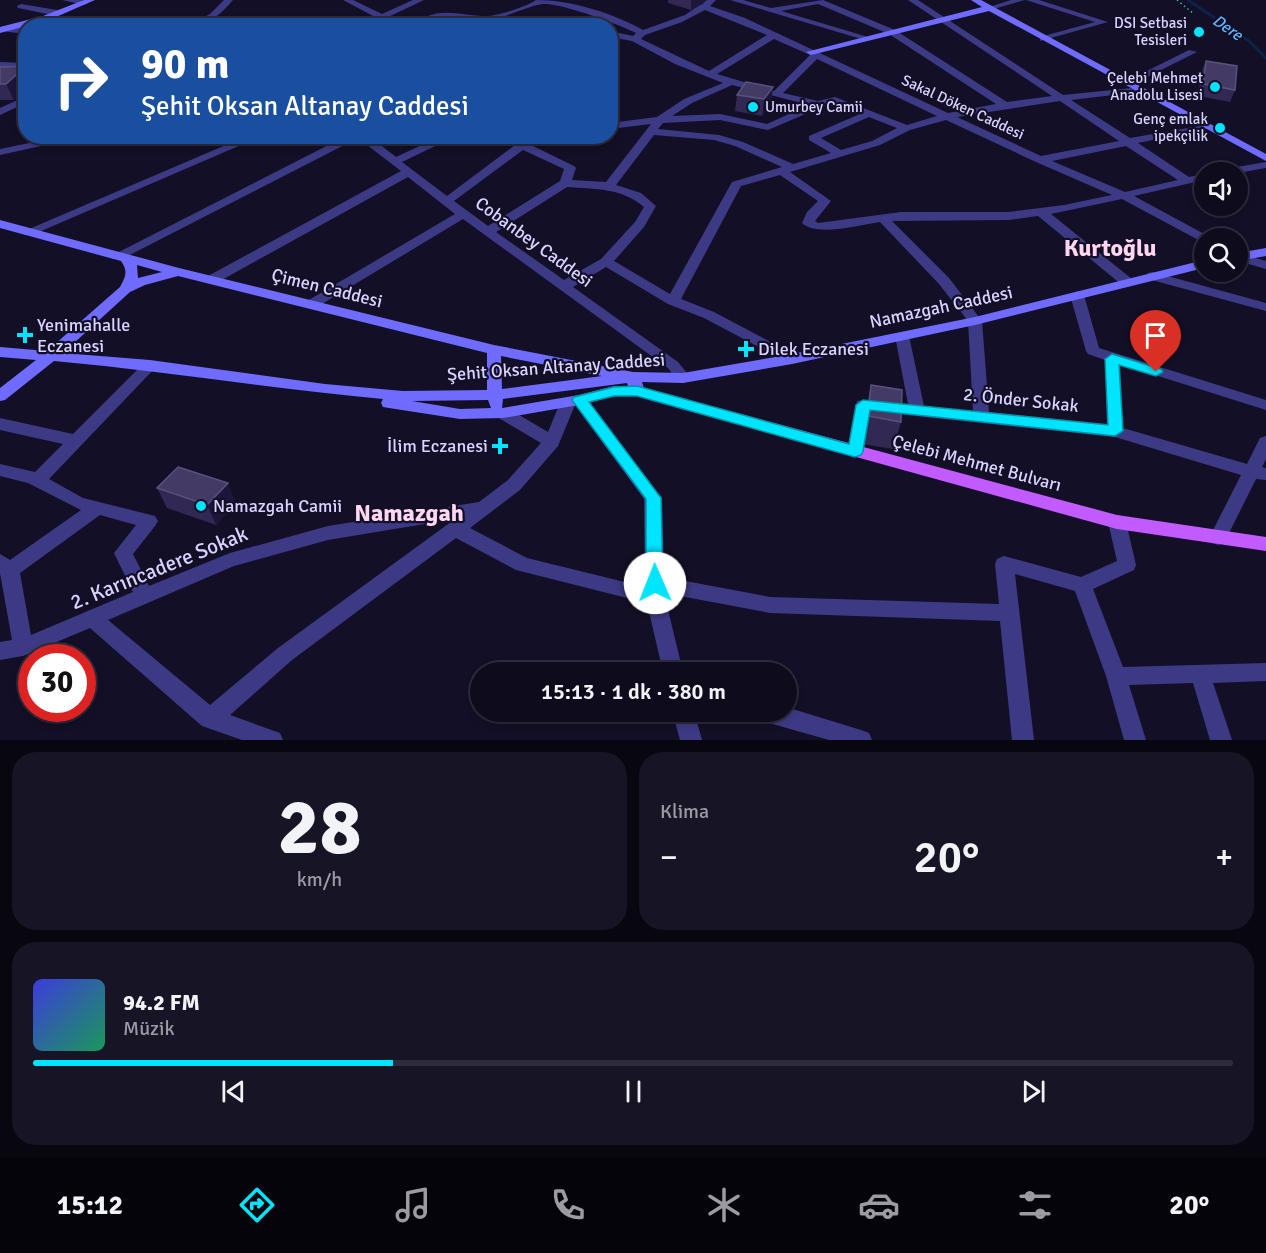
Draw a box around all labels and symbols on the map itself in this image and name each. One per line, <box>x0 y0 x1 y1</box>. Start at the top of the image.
water label: Dere <box>1209 11 1247 46</box>
place label: DSI Setbasi Tesisleri <box>1114 14 1187 49</box>
marker: DSI Setbasi Tesisleri <box>1192 25 1206 39</box>
place label: Çelebi Mehmet Anadolu Lisesi <box>1107 69 1203 104</box>
street label: Sakal Döken Caddesi <box>899 71 1027 143</box>
marker: Çelebi Mehmet Anadolu Lisesi <box>1208 80 1222 94</box>
place label: Umurbey Camii <box>765 98 863 116</box>
marker: Umurbey Camii <box>746 100 760 114</box>
place label: Genç emlak ipekçilik <box>1133 110 1208 145</box>
marker: Genç emlak ipekçilik <box>1213 121 1227 135</box>
street label: Cobanbey Caddesi <box>471 192 597 292</box>
district label: Kurtoğlu <box>1064 233 1156 263</box>
street label: Çimen Caddesi <box>269 264 385 312</box>
street label: Namazgah Caddesi <box>867 281 1015 333</box>
pin <box>1130 310 1181 372</box>
place label: Yenimahalle Eczanesi <box>37 314 130 357</box>
marker: Yenimahalle Eczanesi <box>18 328 32 342</box>
place label: Dilek Eczanesi <box>758 338 869 360</box>
marker: Dilek Eczanesi <box>739 342 753 356</box>
street label: Şehit Oksan Altanay Caddesi <box>446 348 666 386</box>
street label: 2. Önder Sokak <box>962 383 1080 417</box>
street label: Çelebi Mehmet Bulvarı <box>890 430 1064 496</box>
place label: İlim Eczanesi <box>387 435 488 457</box>
marker: İlim Eczanesi <box>493 439 507 453</box>
place label: Namazgah Camii <box>213 495 342 517</box>
district label: Namazgah <box>354 498 464 528</box>
marker: Namazgah Camii <box>194 499 208 513</box>
street label: 2. Karıncadere Sokak <box>67 520 252 615</box>
position arrow <box>623 551 687 615</box>
speed limit sign: 30 <box>18 644 96 722</box>

